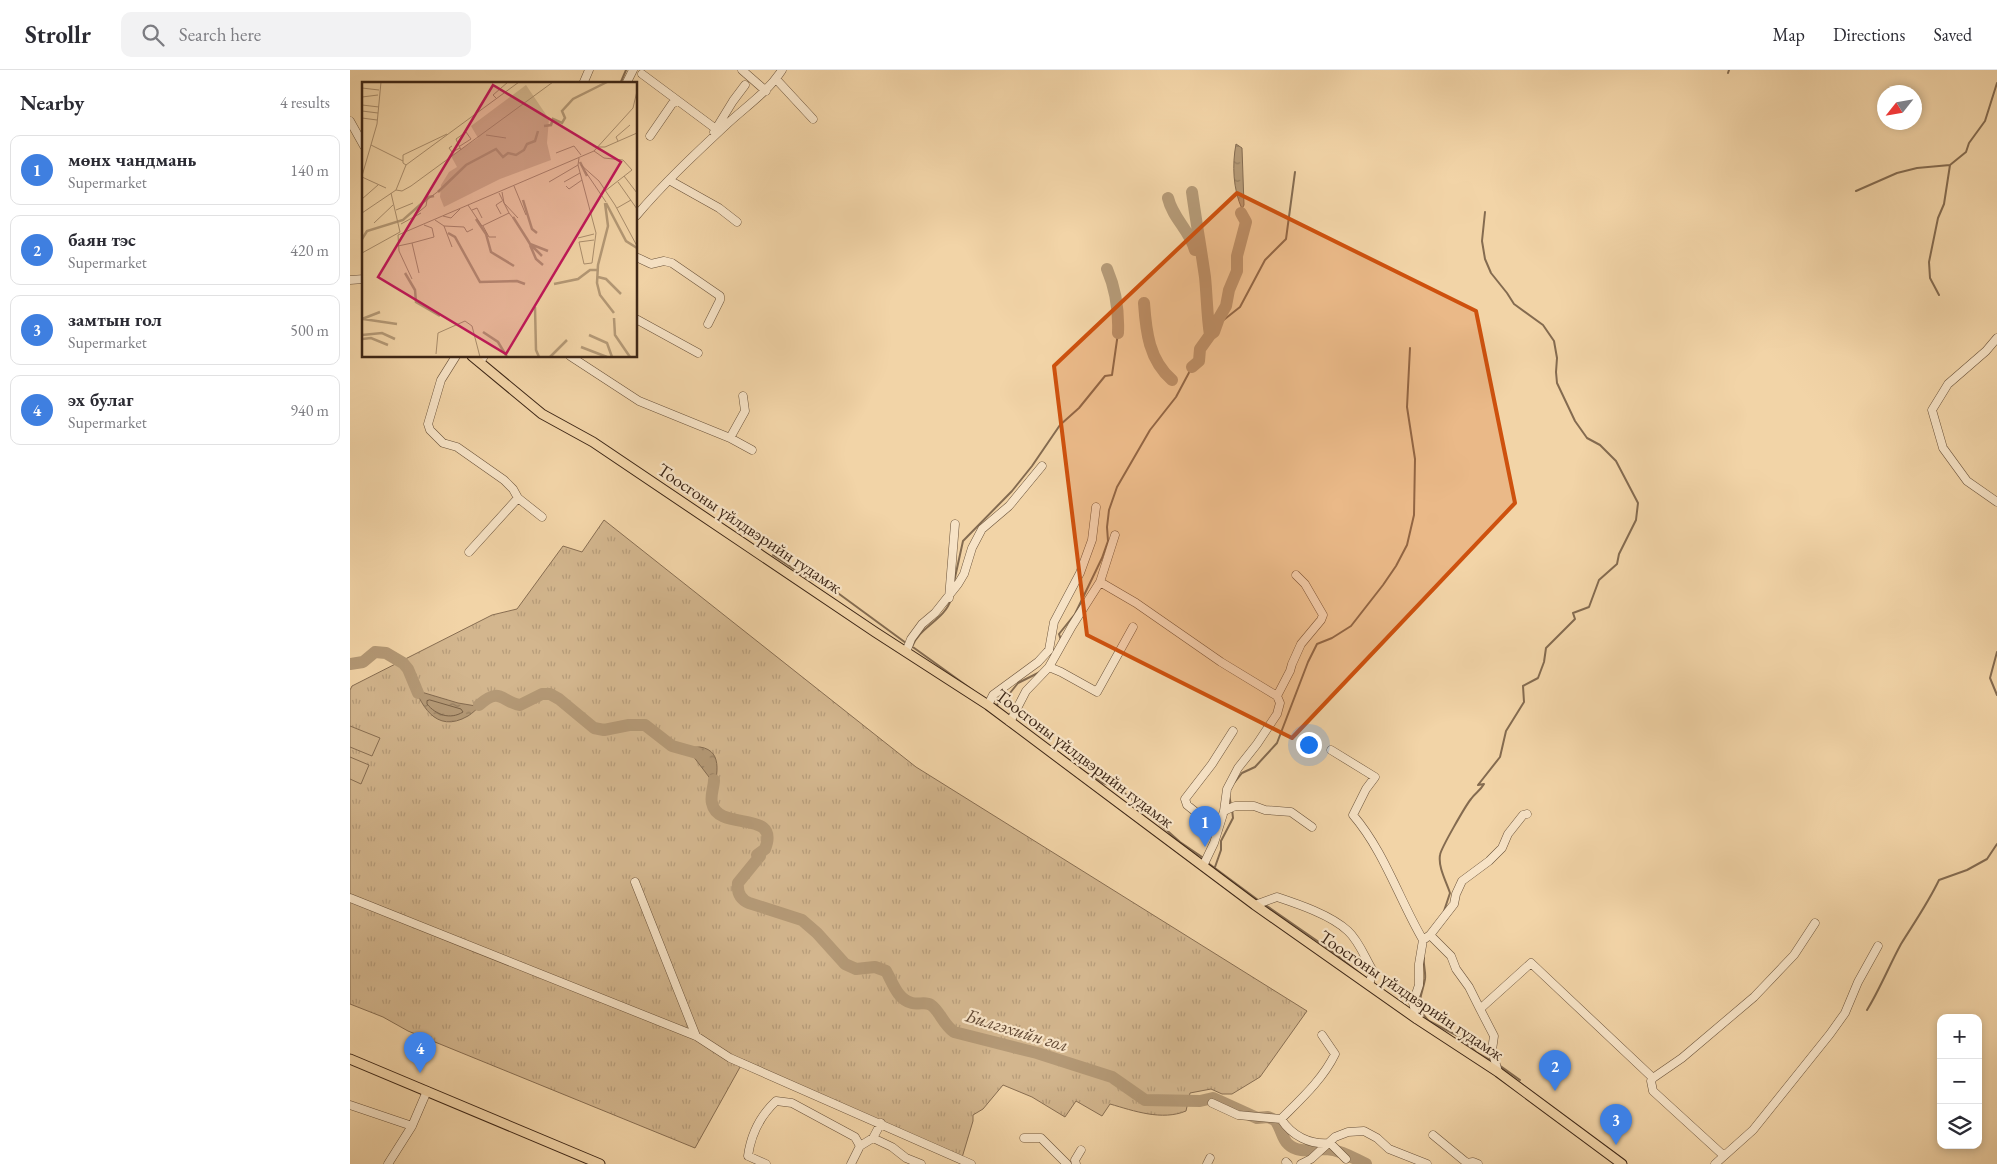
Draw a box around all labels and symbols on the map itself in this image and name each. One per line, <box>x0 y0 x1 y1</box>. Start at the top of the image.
inset map <box>362 82 638 358</box>
north arrow <box>1877 85 1922 130</box>
street label: Тоосгоны үйлдвэрийн гудамж <box>653 458 847 599</box>
street label: Тоосгоны үйлдвэрийн гудамж <box>991 683 1179 833</box>
your location <box>1296 732 1322 758</box>
pin: 1 <box>1189 806 1221 847</box>
street label: Тоосгоны үйлдвэрийн гудамж <box>1315 925 1509 1066</box>
water label: Билгэхийн гол <box>961 1002 1072 1058</box>
pin: 4 <box>404 1032 436 1073</box>
pin: 2 <box>1539 1050 1571 1091</box>
pin: 3 <box>1600 1104 1632 1145</box>

